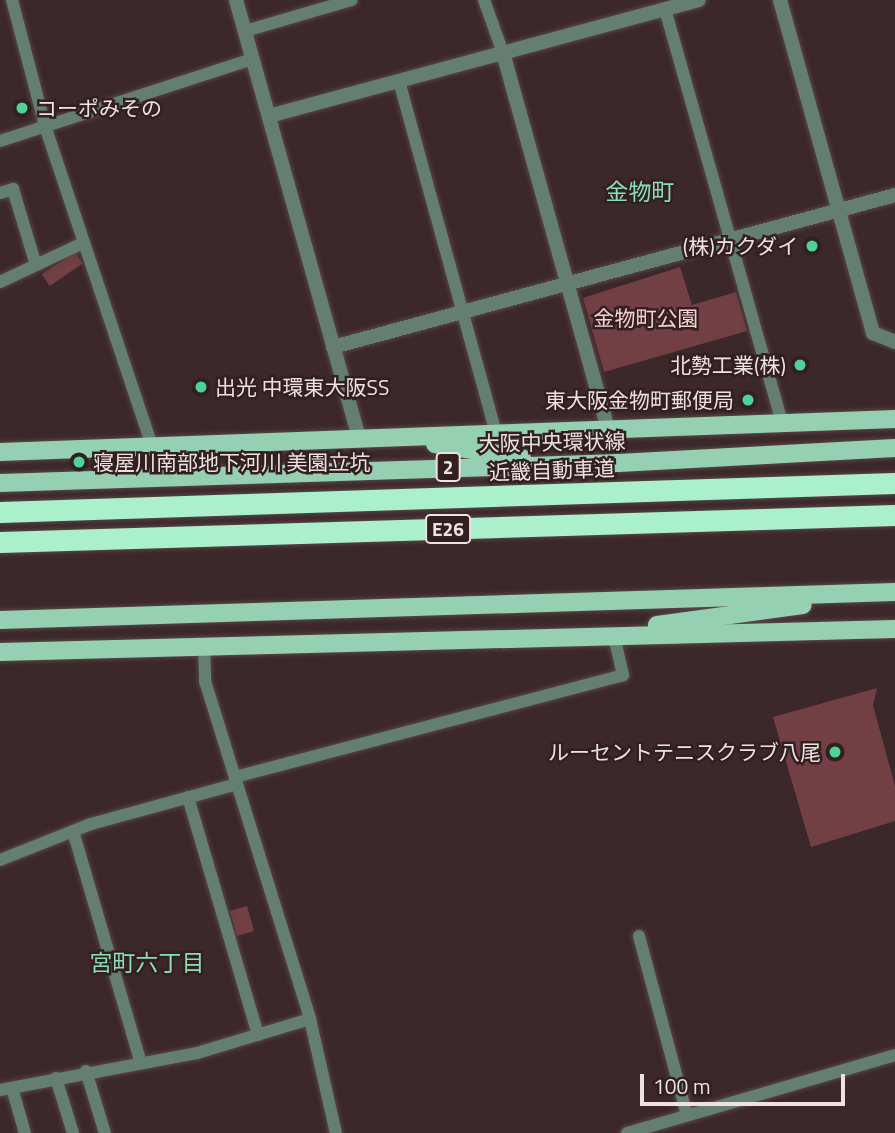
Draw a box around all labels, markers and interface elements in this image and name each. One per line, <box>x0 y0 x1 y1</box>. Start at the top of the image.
place label: コーポみその <box>36 95 162 121</box>
marker: コーポみその <box>14 100 30 116</box>
district label: 金物町 <box>606 178 674 206</box>
place label: (株)カクダイ <box>682 233 798 259</box>
marker: (株)カクダイ <box>804 238 820 254</box>
park label: 金物町公園 <box>594 305 698 331</box>
place label: 北勢工業(株) <box>670 352 786 378</box>
marker: 北勢工業(株) <box>792 357 808 373</box>
place label: 出光 中環東大阪SS <box>215 374 389 400</box>
marker: 出光 中環東大阪SS <box>193 379 209 395</box>
place label: 東大阪金物町郵便局 <box>545 387 734 413</box>
marker: 東大阪金物町郵便局 <box>740 392 756 408</box>
street label: 大阪中央環状線 <box>478 428 626 456</box>
place label: 寝屋川南部地下河川 美園立坑 <box>93 449 371 475</box>
road number: 2 <box>434 452 462 482</box>
marker: 寝屋川南部地下河川 美園立坑 <box>71 454 87 470</box>
street label: 近畿自動車道 <box>489 455 615 485</box>
road number: E26 <box>424 514 472 544</box>
place label: ルーセントテニスクラブ八尾 <box>548 739 821 765</box>
marker: ルーセントテニスクラブ八尾 <box>827 744 843 760</box>
district label: 宮町六丁目 <box>90 949 204 977</box>
scale bar <box>643 1060 848 1104</box>
text: 100 m <box>653 1070 710 1102</box>

